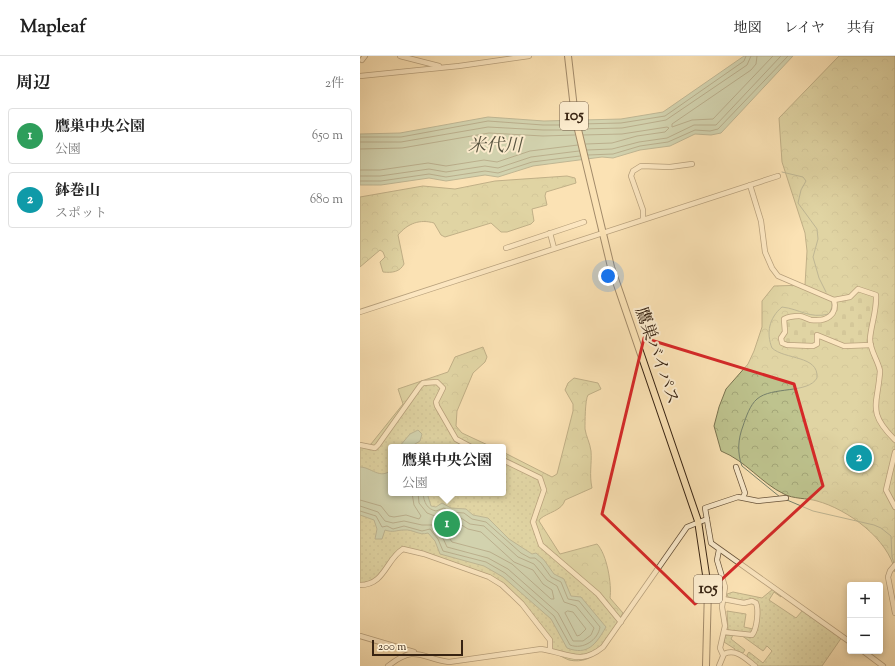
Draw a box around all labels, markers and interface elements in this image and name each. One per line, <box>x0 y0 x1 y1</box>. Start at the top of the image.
text: Mapleaf <box>20 14 86 41</box>
text: 地図 <box>734 19 762 39</box>
text: レイヤ <box>784 19 825 39</box>
text: 共有 <box>847 19 875 39</box>
text: 周辺 <box>16 72 50 96</box>
text: 2件 <box>325 75 344 93</box>
road number: 105 <box>560 102 588 130</box>
text: 鷹巣中央公園 <box>55 117 145 138</box>
text: 1 <box>28 127 32 145</box>
text: 650 m <box>312 127 343 145</box>
water label: 米代川 <box>468 134 524 160</box>
text: 公園 <box>55 141 81 159</box>
text: 鉢巻山 <box>55 181 100 202</box>
text: 2 <box>27 191 33 209</box>
text: 680 m <box>310 191 343 209</box>
text: スポット <box>55 205 107 223</box>
your location <box>598 266 618 286</box>
street label: 鷹巣バイパス <box>628 304 684 408</box>
pin: 2 <box>846 443 872 473</box>
popup <box>388 444 506 496</box>
text: 鷹巣中央公園 <box>402 451 492 472</box>
text: 公園 <box>402 475 428 493</box>
pin: 1 <box>434 509 460 539</box>
road number: 105 <box>694 575 722 603</box>
map controls <box>847 582 883 654</box>
button: + <box>847 582 883 618</box>
button: − <box>847 618 883 654</box>
scale bar <box>372 638 463 657</box>
text: 200 m <box>378 639 406 655</box>

